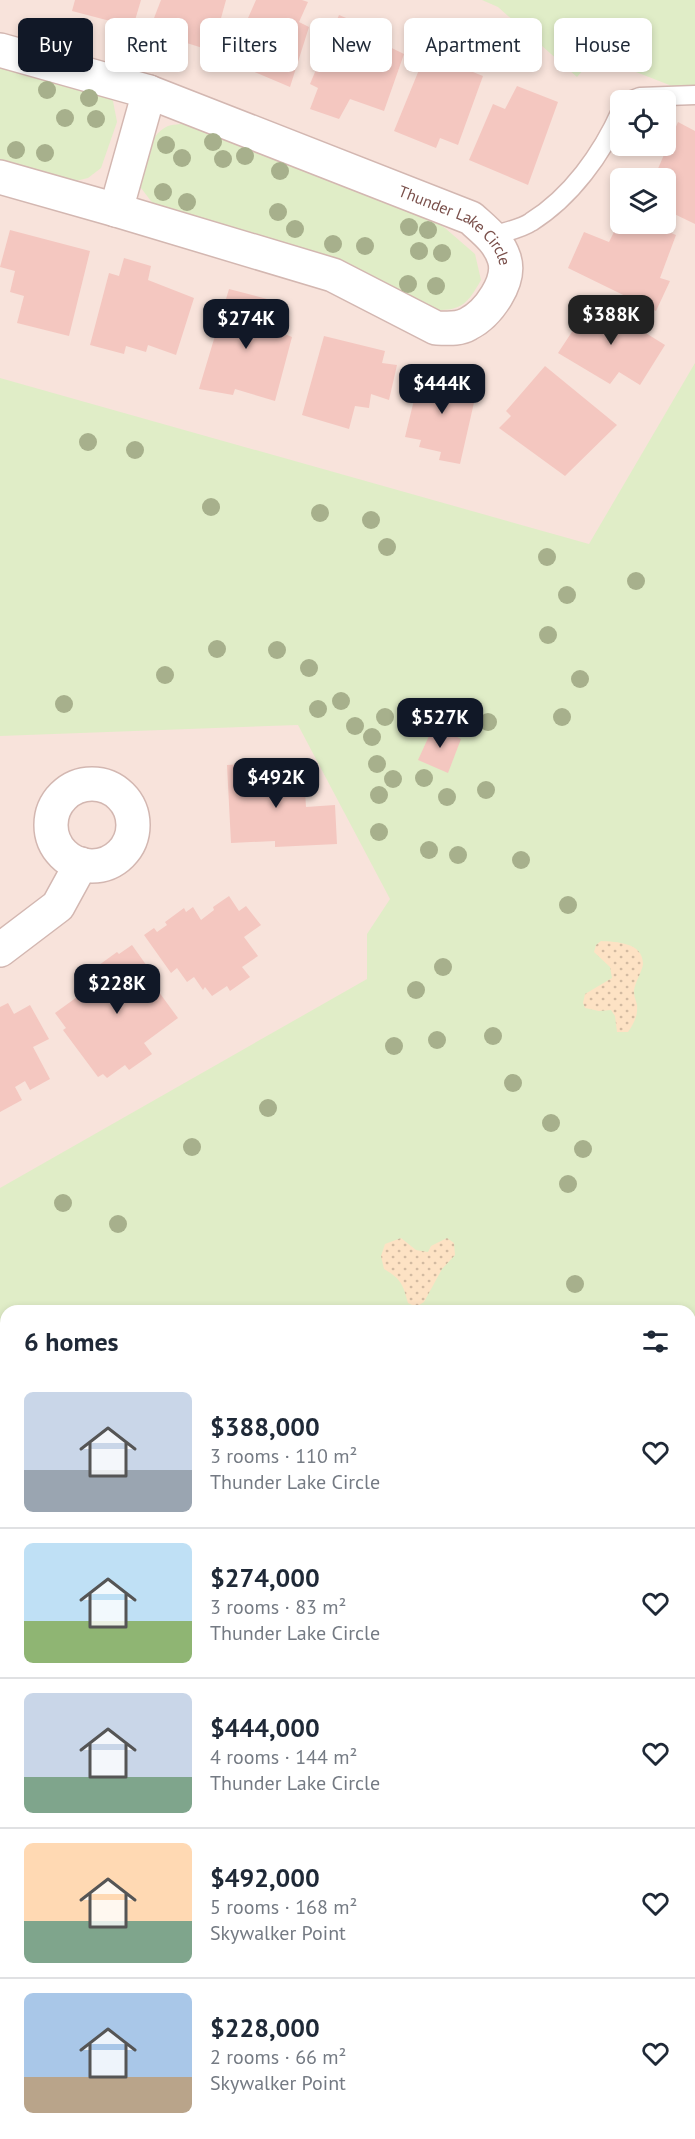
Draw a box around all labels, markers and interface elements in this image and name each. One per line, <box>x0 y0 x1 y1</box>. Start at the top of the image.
chip: Buy <box>18 18 93 72</box>
chip: Rent <box>105 18 188 72</box>
chip: Filters <box>200 18 298 72</box>
chip: New <box>310 18 392 72</box>
chip: Apartment <box>404 18 542 72</box>
chip: House <box>554 18 652 72</box>
map controls <box>610 90 676 234</box>
button: locate <box>610 90 676 156</box>
button: layers <box>610 168 676 234</box>
street label: Thunder Lake Circle <box>396 181 515 267</box>
pin: $388K <box>569 295 653 346</box>
pin: $274K <box>204 299 288 350</box>
text: $388K <box>582 301 640 327</box>
text: $274K <box>217 305 275 331</box>
pin: $444K <box>400 364 484 415</box>
text: $444K <box>413 370 471 396</box>
pin: $527K <box>398 698 482 749</box>
text: $527K <box>411 704 469 730</box>
pin: $492K <box>234 758 318 809</box>
text: $492K <box>247 764 305 790</box>
pin: $228K <box>75 964 159 1015</box>
text: $228K <box>88 970 146 996</box>
text: 6 homes <box>24 1325 119 1358</box>
icon: filters <box>639 1325 672 1358</box>
text: $388,000 <box>210 1410 320 1443</box>
icon: home <box>72 1416 144 1488</box>
icon: heart <box>639 1436 672 1469</box>
text: 3 rooms · 110 m² <box>210 1443 357 1469</box>
text: Thunder Lake Circle <box>210 1469 380 1495</box>
text: $274,000 <box>210 1561 320 1594</box>
icon: home <box>72 1567 144 1639</box>
icon: heart <box>639 1587 672 1620</box>
text: 3 rooms · 83 m² <box>210 1594 346 1620</box>
text: Thunder Lake Circle <box>210 1620 380 1646</box>
text: $444,000 <box>210 1711 320 1744</box>
icon: home <box>72 1717 144 1789</box>
icon: heart <box>639 1737 672 1770</box>
text: 4 rooms · 144 m² <box>210 1744 357 1770</box>
text: Thunder Lake Circle <box>210 1770 380 1796</box>
text: $492,000 <box>210 1861 320 1894</box>
icon: home <box>72 1867 144 1939</box>
icon: heart <box>639 1887 672 1920</box>
text: 5 rooms · 168 m² <box>210 1894 357 1920</box>
text: Skywalker Point <box>210 1920 346 1946</box>
text: $228,000 <box>210 2011 320 2044</box>
icon: home <box>72 2017 144 2089</box>
icon: heart <box>639 2037 672 2070</box>
text: 2 rooms · 66 m² <box>210 2044 346 2070</box>
text: Skywalker Point <box>210 2070 346 2096</box>

